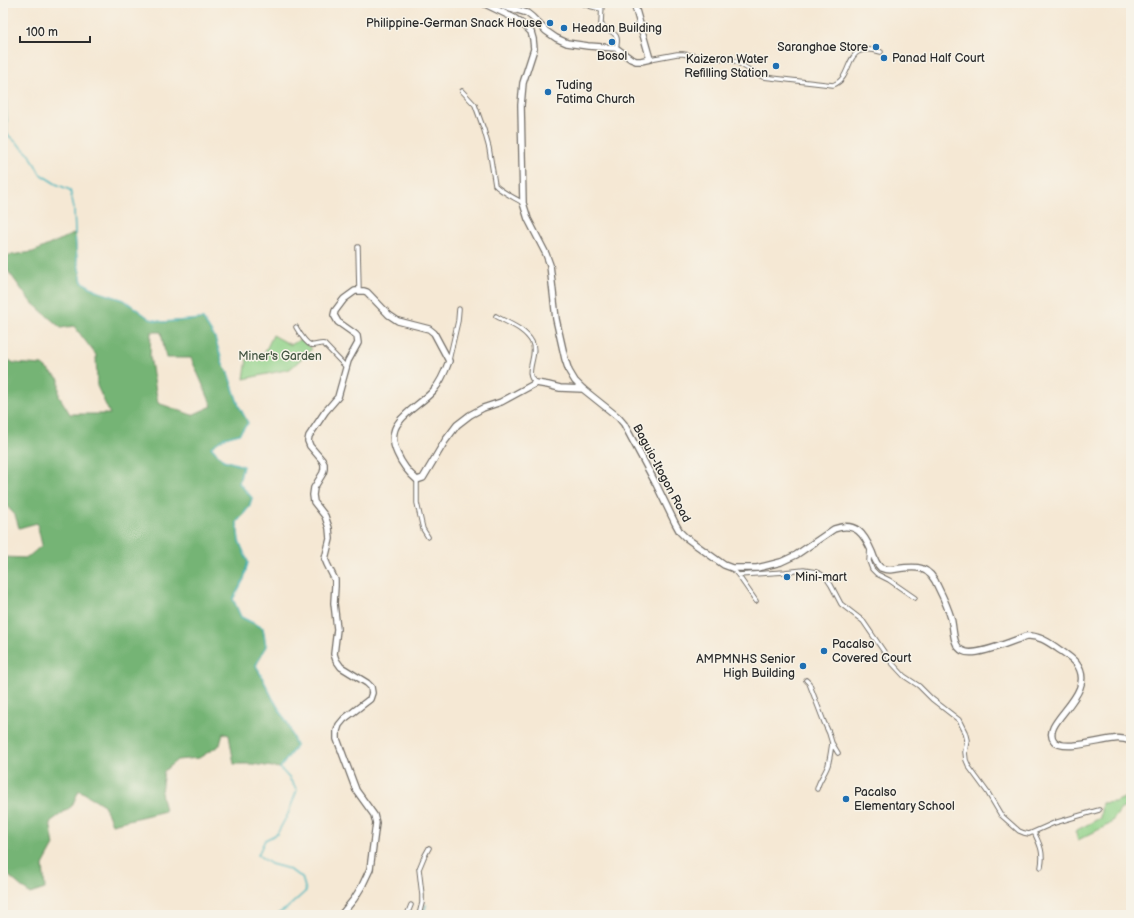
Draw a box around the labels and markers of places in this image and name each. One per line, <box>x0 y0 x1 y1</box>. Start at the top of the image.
place label: Philippine-German Snack House <box>366 16 542 31</box>
marker: Philippine-German Snack House <box>545 18 555 28</box>
place label: Headan Building <box>572 21 662 36</box>
marker: Headan Building <box>559 23 569 33</box>
marker: Bosol <box>607 37 617 47</box>
place label: Saranghae Store <box>777 40 868 55</box>
marker: Saranghae Store <box>871 42 881 52</box>
place label: Bosol <box>597 49 627 64</box>
place label: Panad Half Court <box>892 51 985 66</box>
place label: Kaizeron Water Refilling Station <box>684 52 769 81</box>
marker: Panad Half Court <box>879 53 889 63</box>
marker: Kaizeron Water Refilling Station <box>771 61 781 71</box>
place label: Tuding Fatima Church <box>556 78 635 107</box>
marker: Tuding Fatima Church <box>543 87 553 97</box>
place label: Mini-mart <box>795 570 847 585</box>
marker: Mini-mart <box>782 572 792 582</box>
place label: Pacalso Covered Court <box>832 637 912 666</box>
marker: Pacalso Covered Court <box>819 646 829 656</box>
place label: AMPMNHS Senior High Building <box>696 652 796 681</box>
marker: AMPMNHS Senior High Building <box>798 661 808 671</box>
place label: Pacalso Elementary School <box>854 785 955 814</box>
marker: Pacalso Elementary School <box>841 794 851 804</box>

